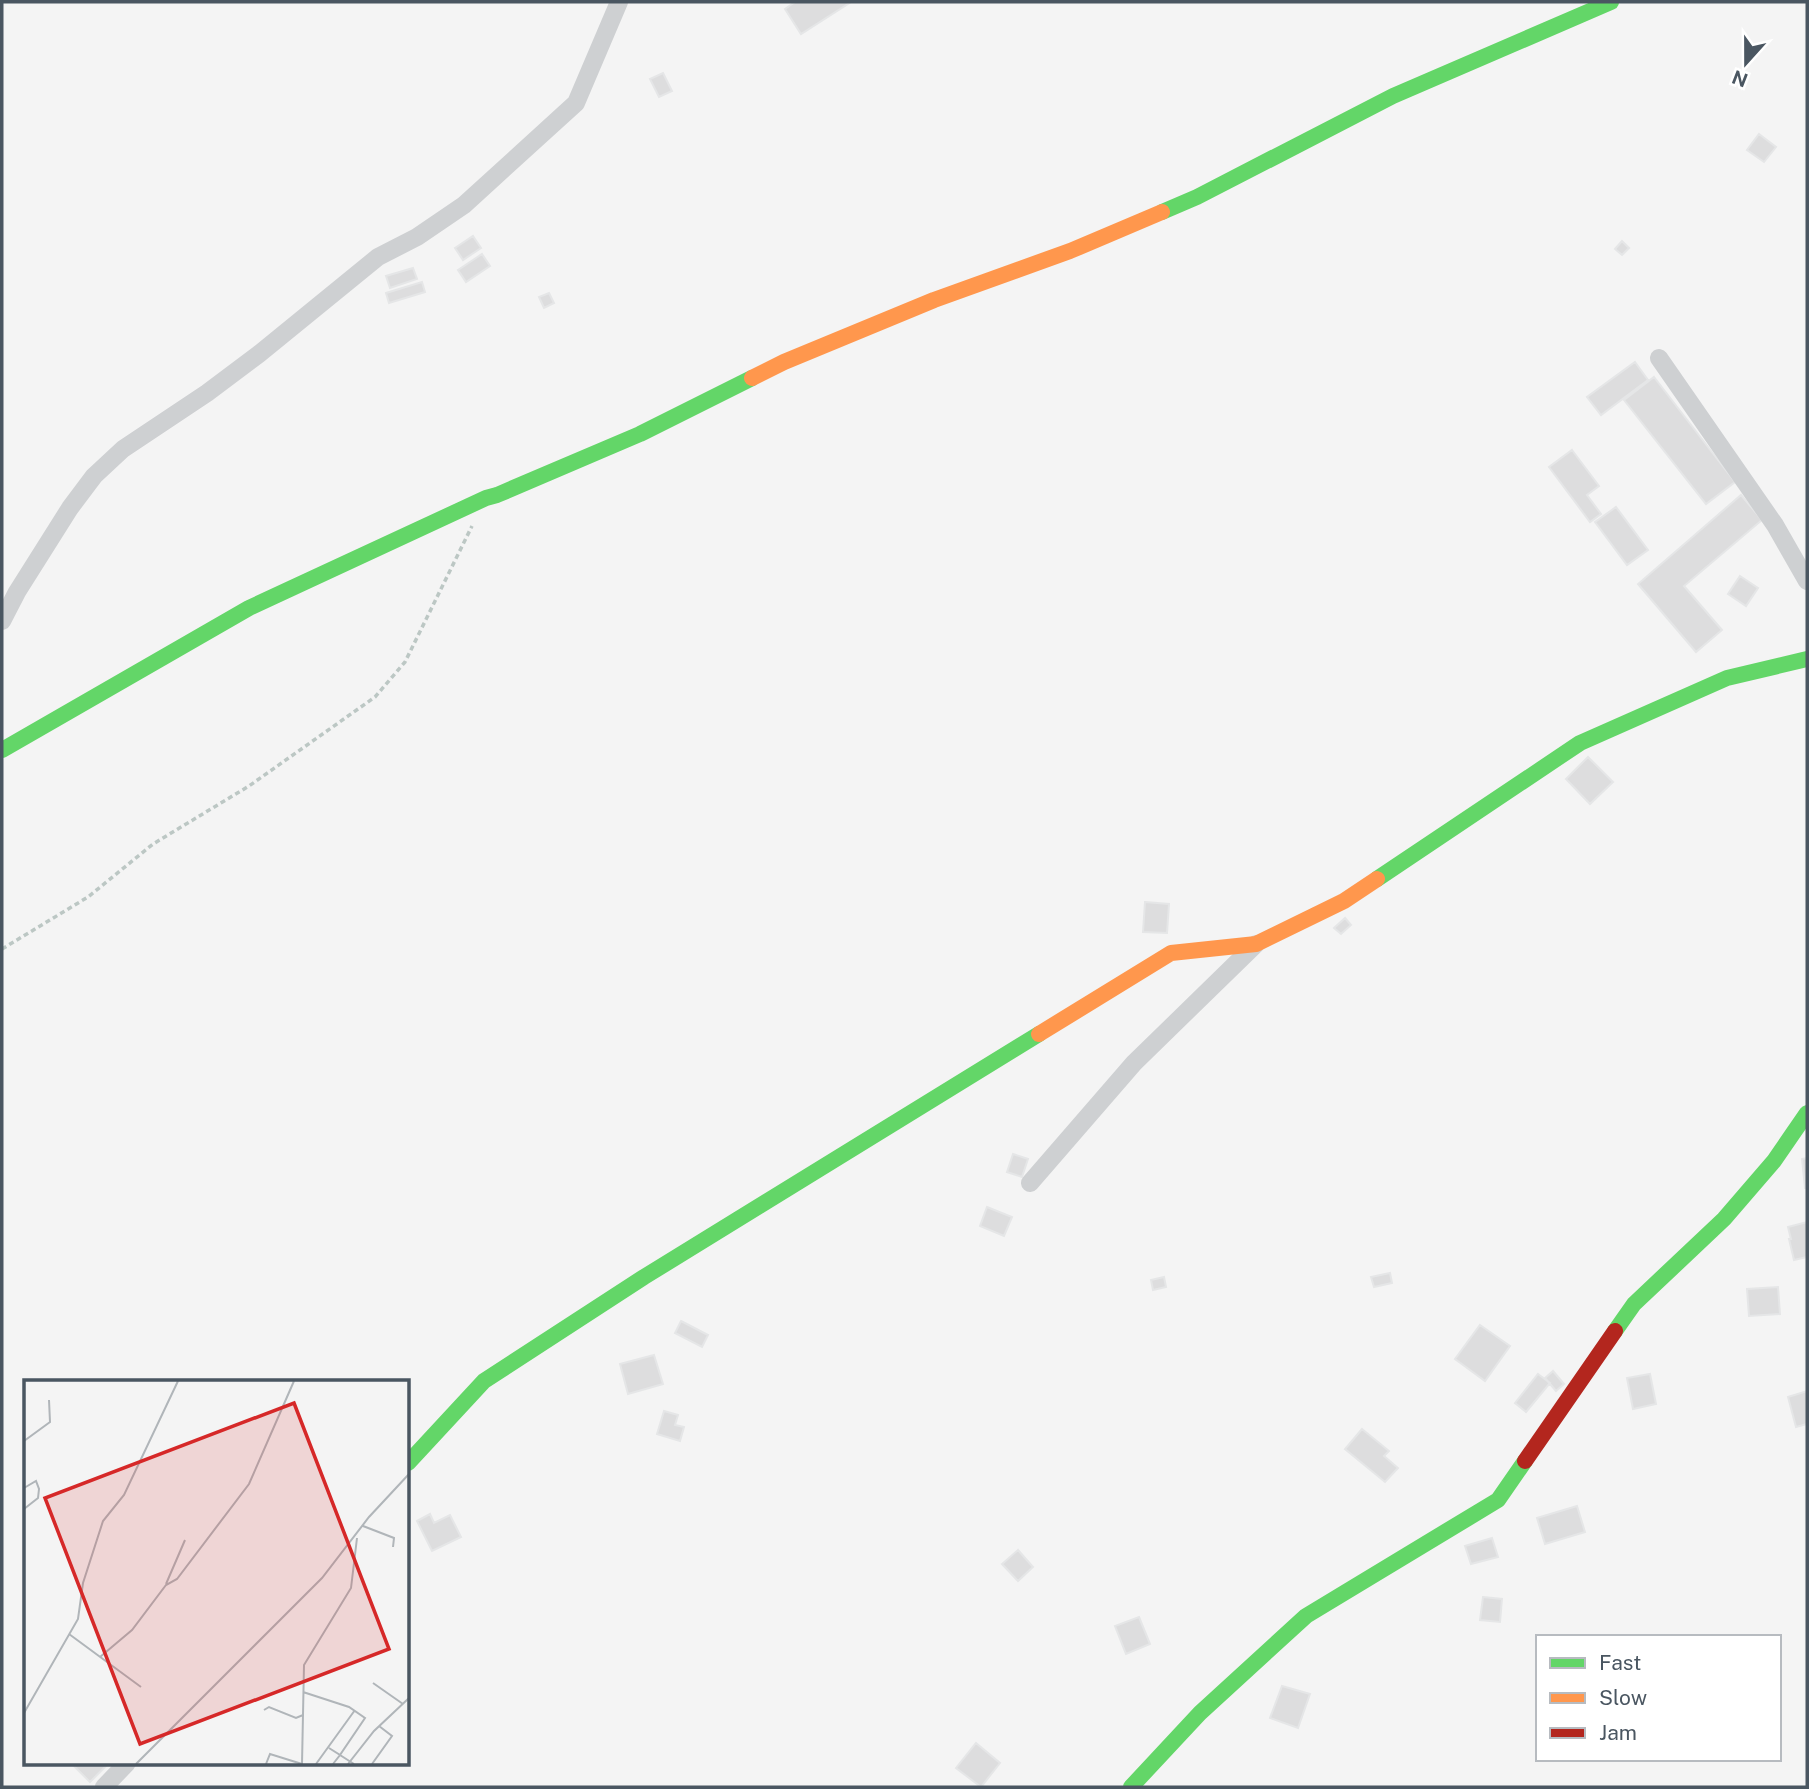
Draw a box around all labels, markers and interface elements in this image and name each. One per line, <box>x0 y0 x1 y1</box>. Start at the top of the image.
north arrow <box>1711 28 1781 98</box>
text: N <box>1729 66 1751 92</box>
inset map <box>24 1380 410 1764</box>
legend <box>1536 1635 1781 1761</box>
text: Fast <box>1599 1650 1641 1675</box>
text: Slow <box>1599 1685 1647 1710</box>
text: Jam <box>1599 1720 1637 1745</box>

